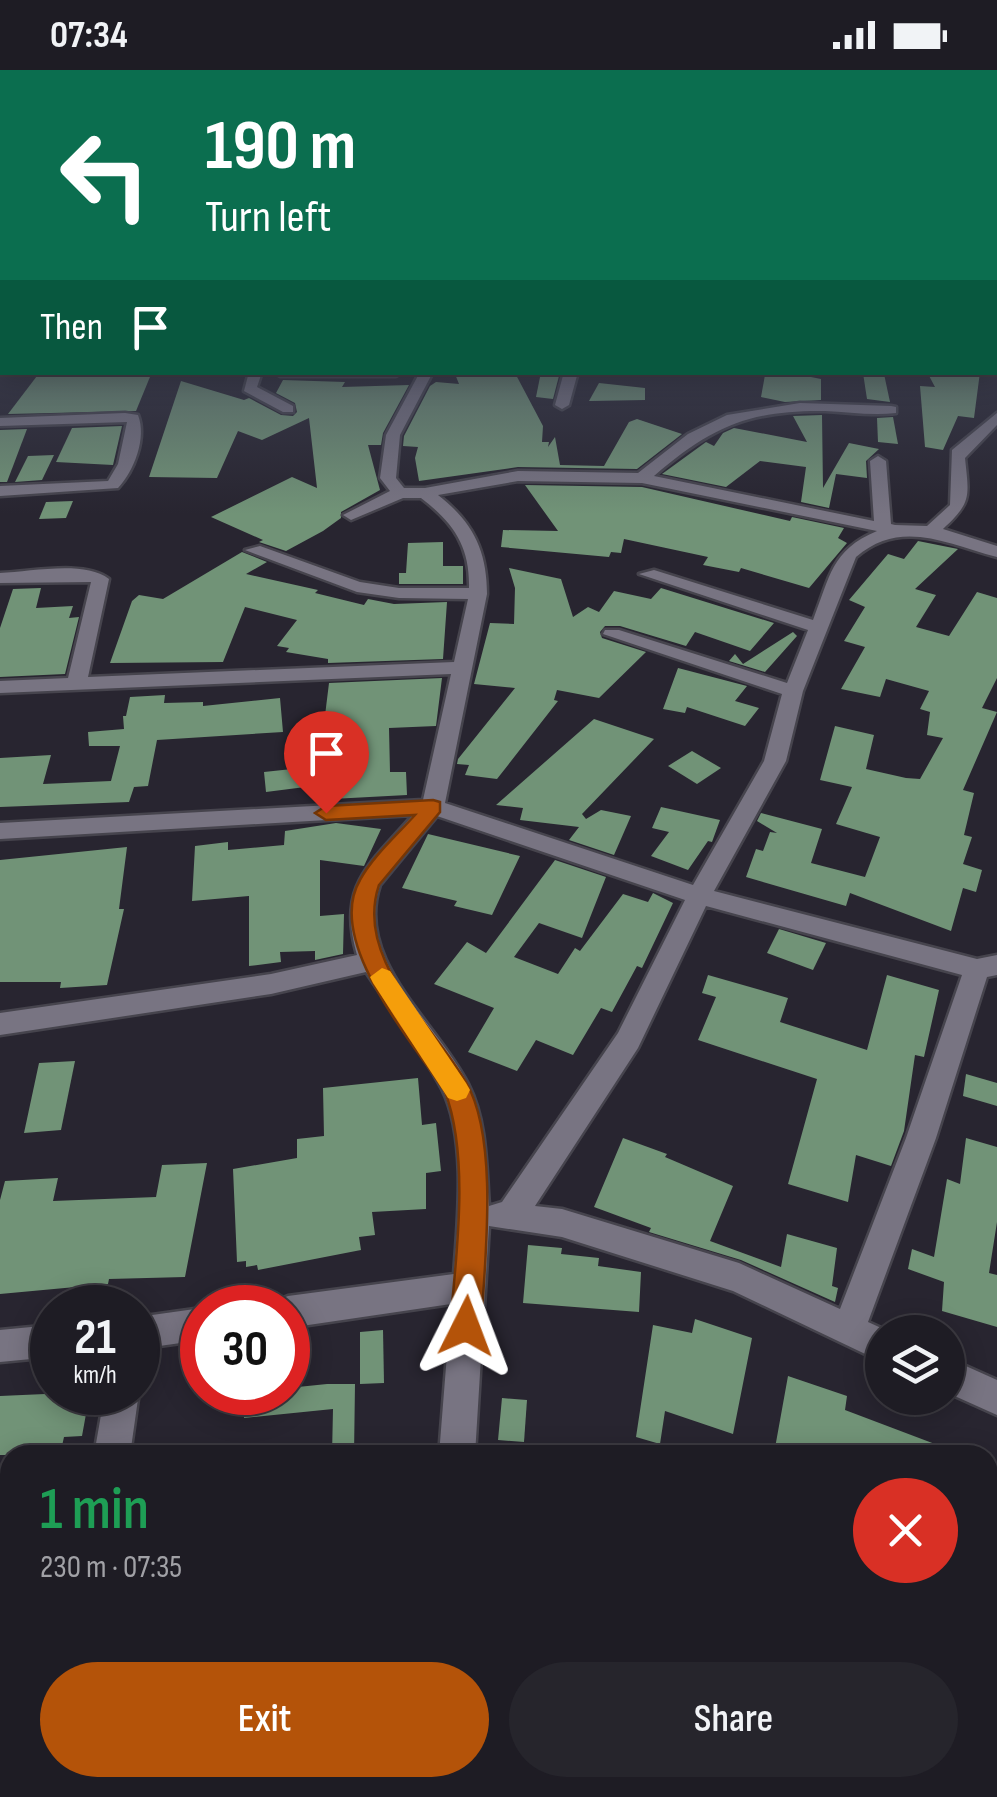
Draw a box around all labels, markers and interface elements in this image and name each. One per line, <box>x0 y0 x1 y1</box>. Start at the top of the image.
text: 07:34 <box>50 13 128 58</box>
text: 190 m <box>205 105 356 189</box>
icon: left <box>40 110 170 240</box>
text: Turn left <box>205 190 331 245</box>
icon: arrive <box>123 300 178 355</box>
text: Then <box>40 305 103 350</box>
pin <box>284 711 369 814</box>
icon: arrive <box>299 726 354 781</box>
position arrow <box>414 1274 518 1378</box>
speed limit sign: 30 <box>180 1285 310 1415</box>
text: 21 <box>74 1308 116 1368</box>
map controls <box>865 1315 965 1415</box>
button: layers <box>865 1315 965 1415</box>
text: km/h <box>73 1360 117 1391</box>
text: 1 min <box>40 1474 149 1546</box>
button: close <box>853 1478 958 1583</box>
text: 230 m · 07:35 <box>40 1548 182 1587</box>
button: Exit <box>40 1662 489 1777</box>
button: Share <box>509 1662 958 1777</box>

